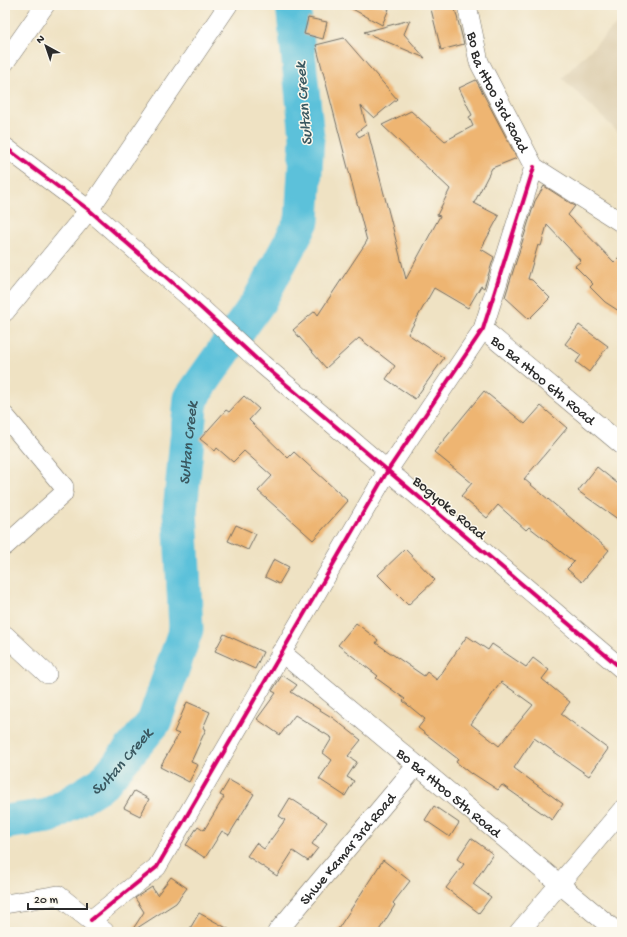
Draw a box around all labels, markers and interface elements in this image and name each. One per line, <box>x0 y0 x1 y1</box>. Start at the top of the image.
north arrow <box>26 26 66 66</box>
street label: Bo Ba Htoo 3rd Road <box>462 30 532 157</box>
text: N <box>34 33 47 47</box>
water label: Sultan Creek <box>292 60 319 146</box>
street label: Bo Ba Htoo 6th Road <box>486 332 599 431</box>
water label: Sultan Creek <box>177 399 204 486</box>
street label: Bogyoke Road <box>408 472 490 545</box>
water label: Sultan Creek <box>88 724 159 801</box>
street label: Bo Ba Htoo 5th Road <box>391 744 505 843</box>
street label: Shwe Kamar 3rd Road <box>296 789 401 909</box>
scale bar <box>28 885 87 911</box>
text: 20 m <box>34 894 59 908</box>

